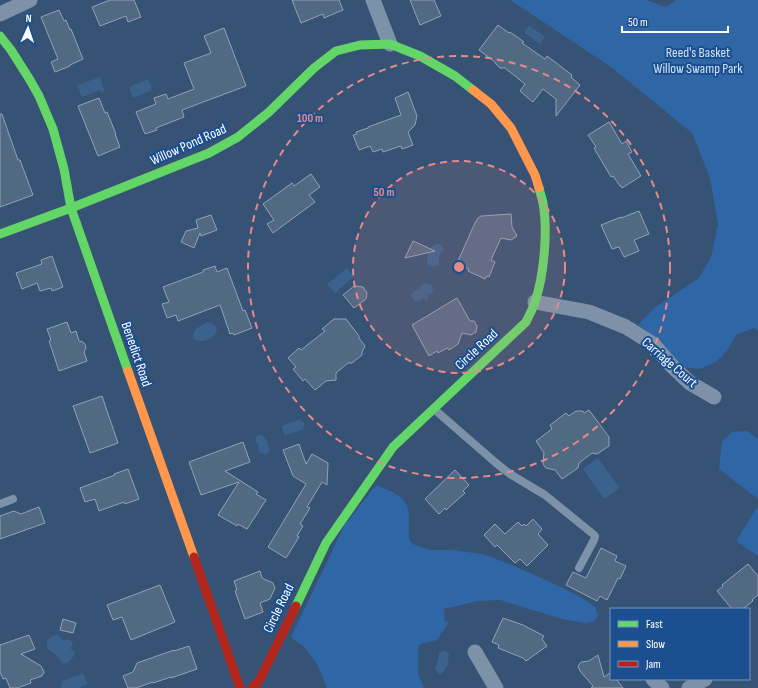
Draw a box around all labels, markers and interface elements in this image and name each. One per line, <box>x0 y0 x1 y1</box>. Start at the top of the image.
north arrow <box>8 8 48 48</box>
scale bar <box>622 8 728 34</box>
text: N <box>25 12 32 25</box>
text: 50 m <box>628 15 648 30</box>
park label: Reed's Basket Willow Swamp Park <box>653 44 743 77</box>
text: 100 m <box>297 111 323 126</box>
street label: Willow Pond Road <box>147 120 229 169</box>
text: 50 m <box>374 185 394 200</box>
centre of rings <box>452 260 466 274</box>
street label: Benedict Road <box>118 320 156 389</box>
street label: Circle Road <box>451 325 501 374</box>
street label: Carriage Court <box>638 334 701 391</box>
street label: Circle Road <box>259 581 298 636</box>
legend <box>610 608 750 680</box>
text: Fast <box>646 617 663 632</box>
text: Slow <box>646 637 665 652</box>
text: Jam <box>645 657 661 672</box>

